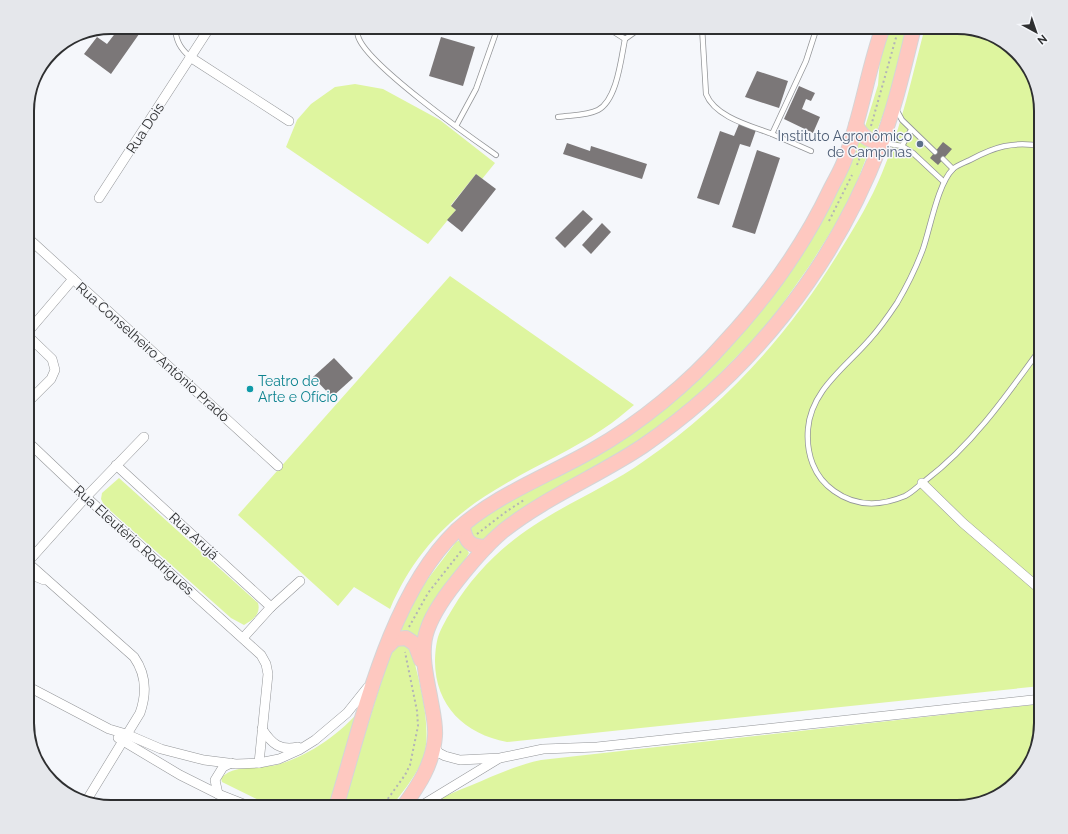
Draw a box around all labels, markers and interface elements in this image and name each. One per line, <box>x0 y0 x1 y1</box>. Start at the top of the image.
north arrow <box>1016 12 1056 52</box>
text: N <box>1035 32 1050 47</box>
street label: Rua Dois <box>123 100 167 156</box>
place label: Instituto Agronômico de Campinas <box>778 128 912 160</box>
marker: Instituto Agronômico de Campinas <box>915 139 925 149</box>
street label: Rua Conselheiro Antônio Prado <box>73 279 233 425</box>
place label: Teatro de Arte e Ofício <box>258 373 338 405</box>
marker: Teatro de Arte e Ofício <box>245 384 255 394</box>
street label: Rua Eleutério Rodrigues <box>71 482 197 598</box>
street label: Rua Arujá <box>166 509 222 563</box>

